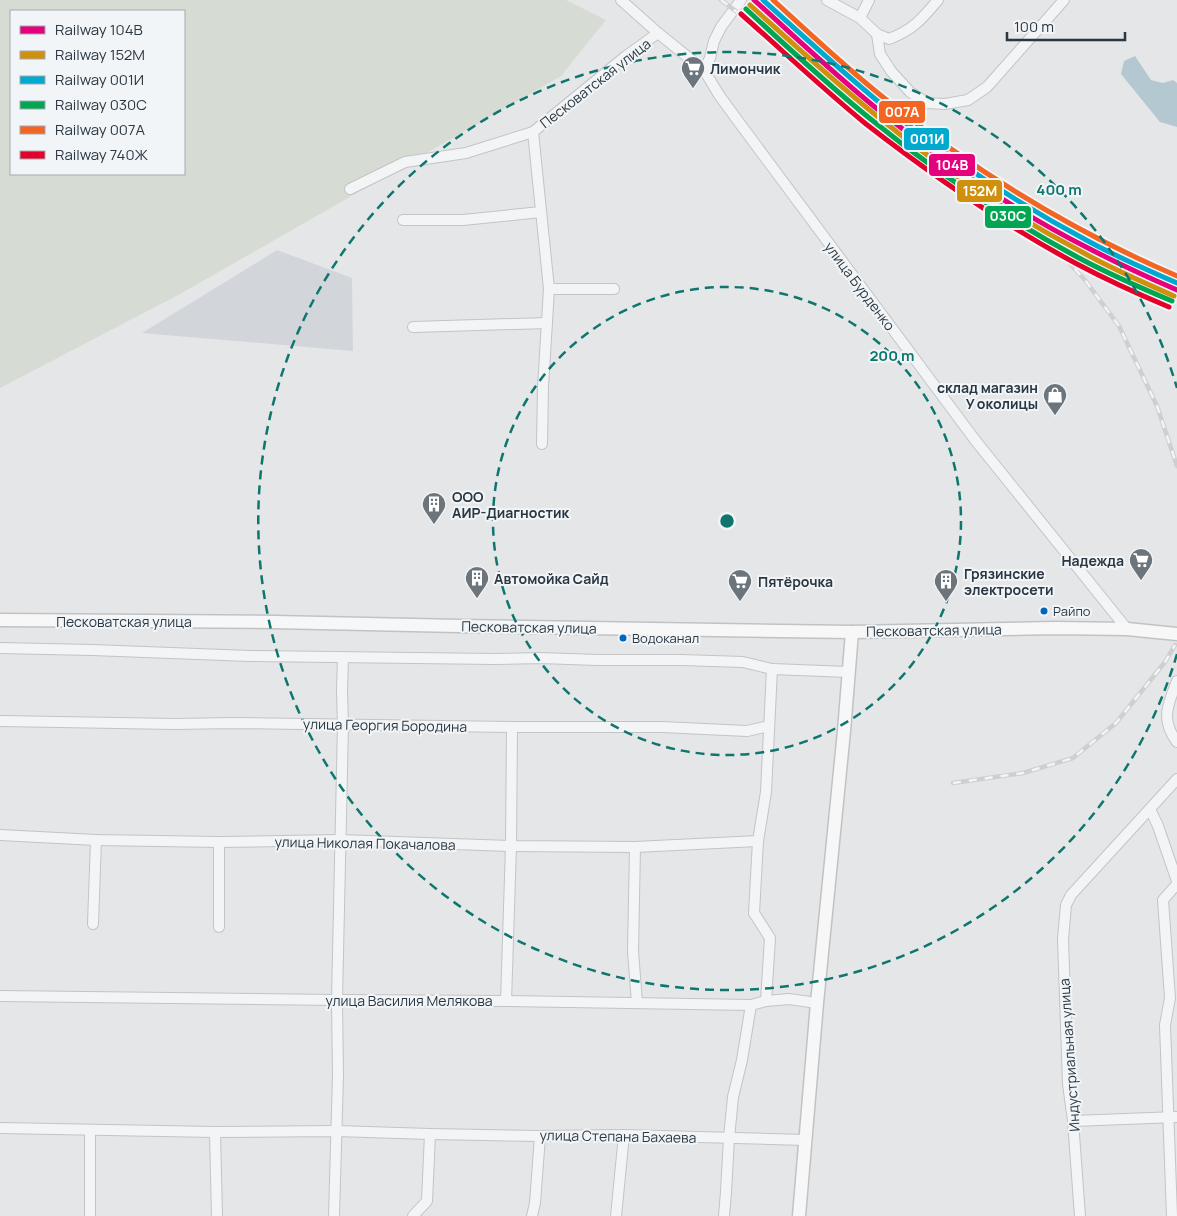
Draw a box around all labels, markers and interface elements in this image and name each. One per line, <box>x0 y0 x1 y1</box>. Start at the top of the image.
legend <box>10 10 185 175</box>
scale bar <box>1007 10 1124 42</box>
text: 100 m <box>1014 16 1054 37</box>
text: Railway 104В <box>55 19 143 40</box>
street label: Песковатская улица <box>536 34 654 132</box>
text: Railway 152М <box>55 44 145 65</box>
supermarket icon: Лимончик <box>680 55 706 89</box>
place label: Лимончик <box>710 59 781 78</box>
text: Railway 001И <box>55 69 144 90</box>
text: Railway 030C <box>55 94 147 115</box>
line badge: 007А <box>878 100 926 124</box>
text: 007А <box>885 102 920 121</box>
text: Railway 007А <box>55 119 145 140</box>
line badge: 001И <box>903 127 950 151</box>
text: 001И <box>910 129 944 148</box>
text: Railway 740Ж <box>55 144 149 165</box>
line badge: 104В <box>928 153 976 177</box>
text: 104В <box>936 155 969 174</box>
line badge: 152М <box>956 179 1003 203</box>
text: 400 m <box>1036 179 1082 200</box>
text: 152М <box>963 181 997 200</box>
line badge: 030C <box>984 205 1032 229</box>
text: 030C <box>990 206 1026 225</box>
street label: улица Бурденко <box>820 238 900 334</box>
text: 200 m <box>869 345 915 366</box>
place label: склад магазин У околицы <box>937 378 1038 413</box>
shop icon: склад магазин У околицы <box>1042 382 1068 416</box>
place label: ООО АИР-Диагностик <box>452 487 569 522</box>
building icon: ООО АИР-Диагностик <box>421 491 447 525</box>
centre of rings <box>718 512 736 530</box>
supermarket icon: Надежда <box>1128 547 1154 581</box>
place label: Надежда <box>1061 551 1124 570</box>
place label: Грязинские электросети <box>964 564 1053 599</box>
building icon: Автомойка Сайд <box>464 565 490 599</box>
supermarket icon: Пятёрочка <box>727 568 753 602</box>
building icon: Грязинские электросети <box>933 568 959 602</box>
place label: Автомойка Сайд <box>494 569 609 588</box>
place label: Пятёрочка <box>758 572 833 591</box>
place label: Райпо <box>1053 602 1091 620</box>
marker: Райпо <box>1039 606 1049 616</box>
street label: Песковатская улица <box>56 612 192 631</box>
street label: Песковатская улица <box>461 616 597 638</box>
street label: Песковатская улица <box>866 619 1002 641</box>
place label: Водоканал <box>632 629 699 647</box>
marker: Водоканал <box>618 633 628 643</box>
street label: улица Георгия Бородина <box>303 714 467 736</box>
street label: улица Николая Покачалова <box>274 832 456 854</box>
street label: Индустриальная улица <box>1054 978 1084 1132</box>
street label: улица Василия Мелякова <box>325 991 493 1010</box>
street label: улица Степана Бахаева <box>539 1125 697 1147</box>

